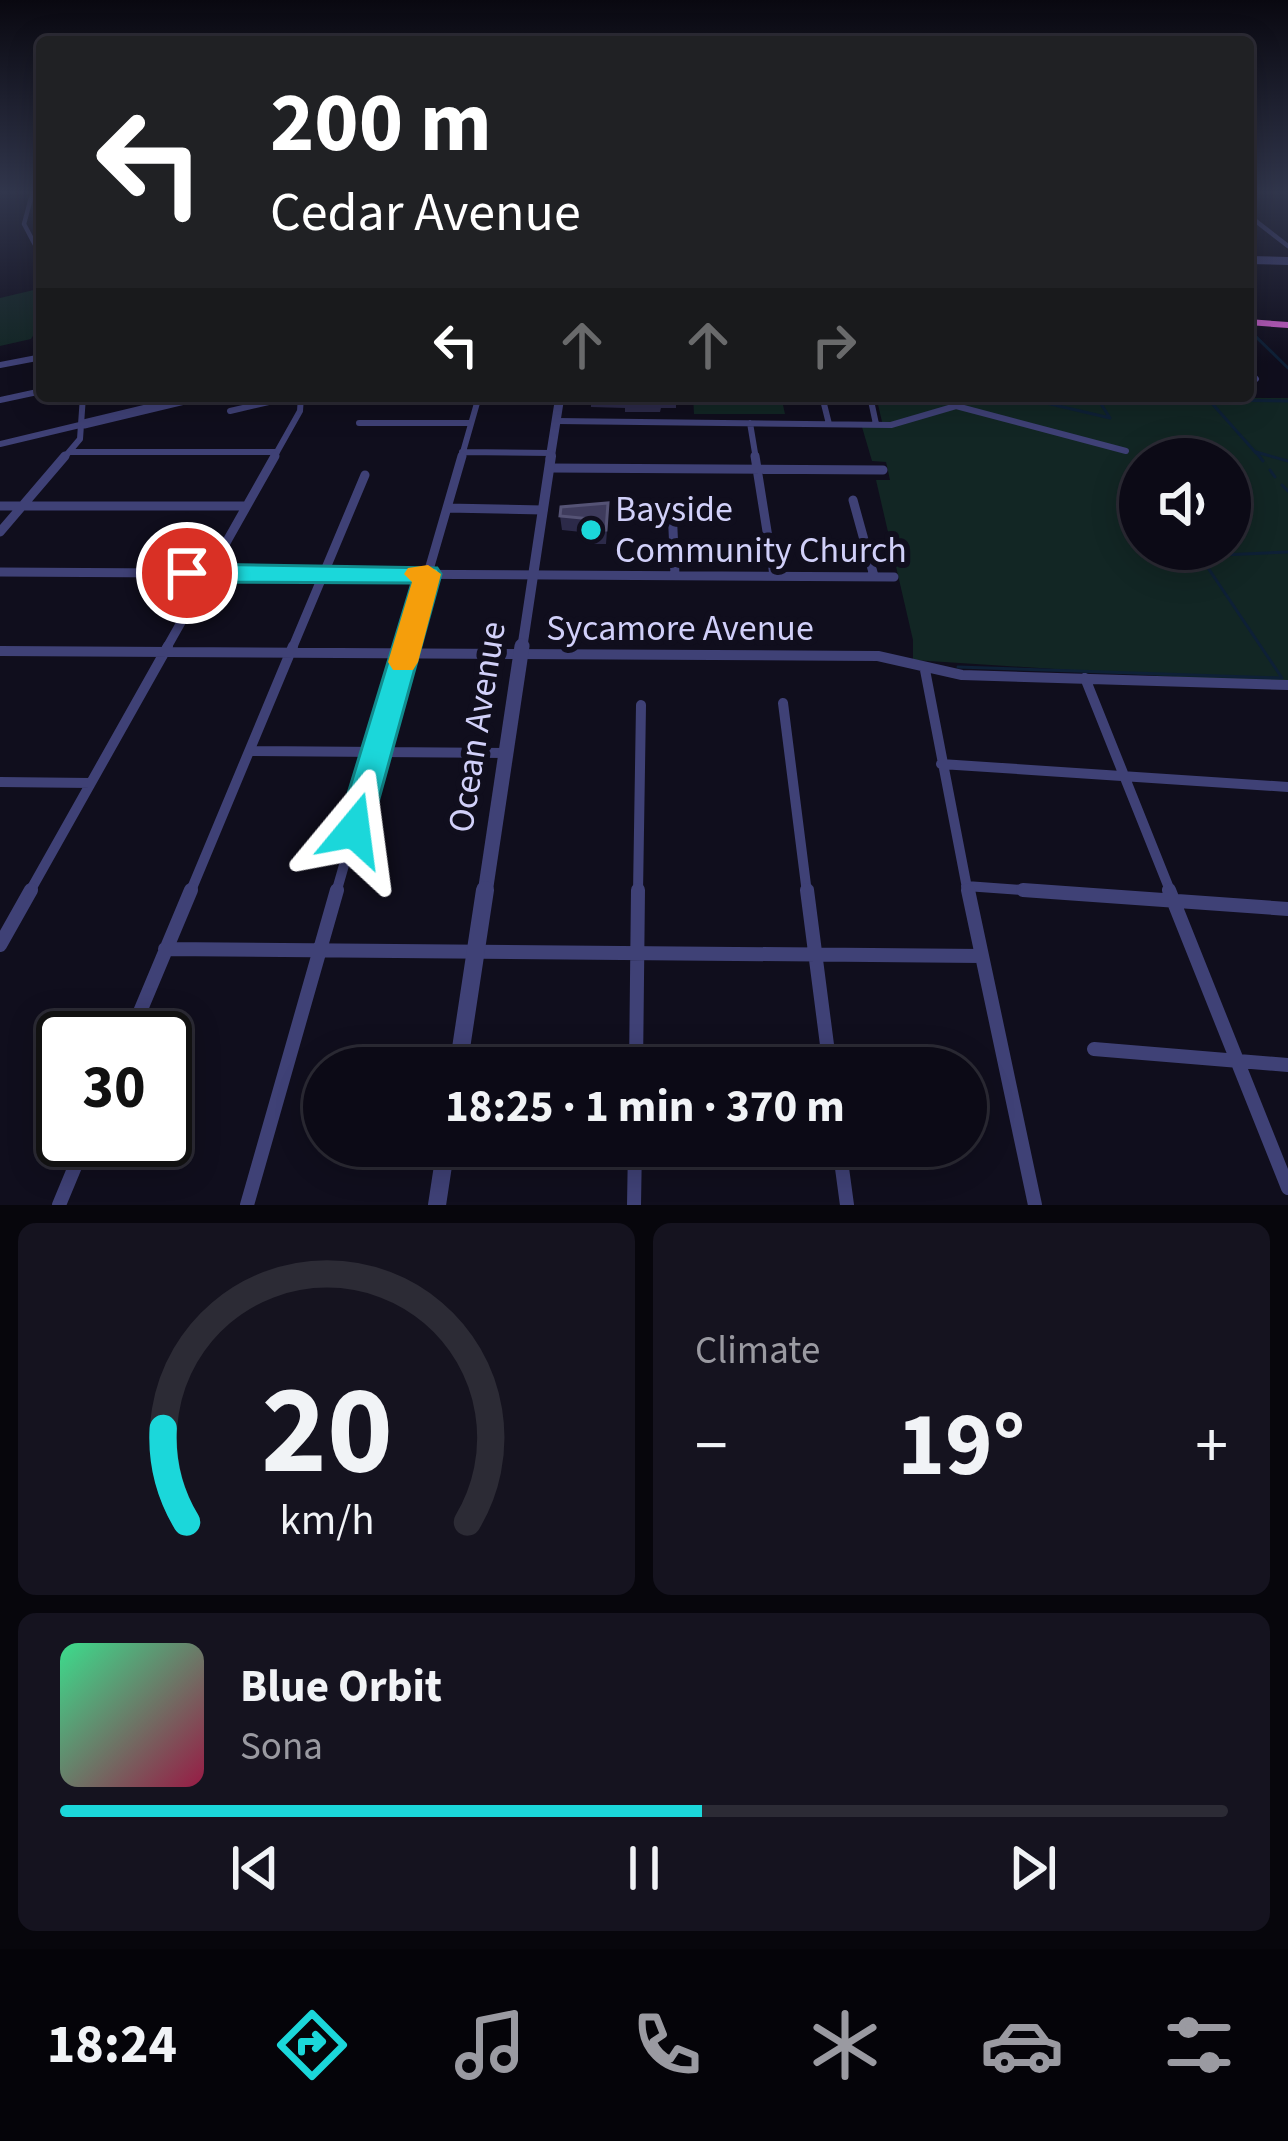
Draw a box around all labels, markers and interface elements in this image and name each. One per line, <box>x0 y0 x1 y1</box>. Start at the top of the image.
text: 200 m <box>270 64 492 184</box>
icon: left <box>72 84 228 240</box>
text: Cedar Avenue <box>270 175 581 252</box>
icon: left <box>423 312 489 378</box>
icon: ahead <box>549 312 615 378</box>
icon: ahead <box>675 312 741 378</box>
icon: right <box>801 312 867 378</box>
map controls <box>1119 438 1251 570</box>
button: sound <box>1119 438 1251 570</box>
place label: Bayside Community Church <box>615 484 907 576</box>
marker: Bayside Community Church <box>578 517 604 543</box>
pin <box>136 522 238 624</box>
icon: arrive <box>154 540 220 606</box>
street label: Sycamore Avenue <box>546 603 814 654</box>
street label: Ocean Avenue <box>435 618 519 836</box>
position arrow <box>291 767 417 893</box>
speed limit sign: 30 <box>36 1011 192 1167</box>
text: 18:25 · 1 min · 370 m <box>445 1075 845 1139</box>
text: Climate <box>695 1323 820 1379</box>
text: 20 <box>261 1343 392 1521</box>
text: 19° <box>898 1382 1025 1510</box>
text: − <box>695 1399 728 1493</box>
text: + <box>1195 1399 1228 1493</box>
text: km/h <box>279 1490 374 1551</box>
text: Blue Orbit <box>240 1655 442 1719</box>
text: Sona <box>240 1719 323 1775</box>
icon: previous <box>222 1835 288 1901</box>
icon: pause <box>611 1835 677 1901</box>
icon: next <box>1000 1835 1066 1901</box>
icon: directions <box>270 2003 354 2087</box>
icon: music <box>448 2003 532 2087</box>
icon: phone <box>625 2003 709 2087</box>
icon: climate <box>803 2003 887 2087</box>
icon: car <box>980 2003 1064 2087</box>
icon: filters <box>1157 2003 1241 2087</box>
text: 18:24 <box>47 2007 177 2084</box>

